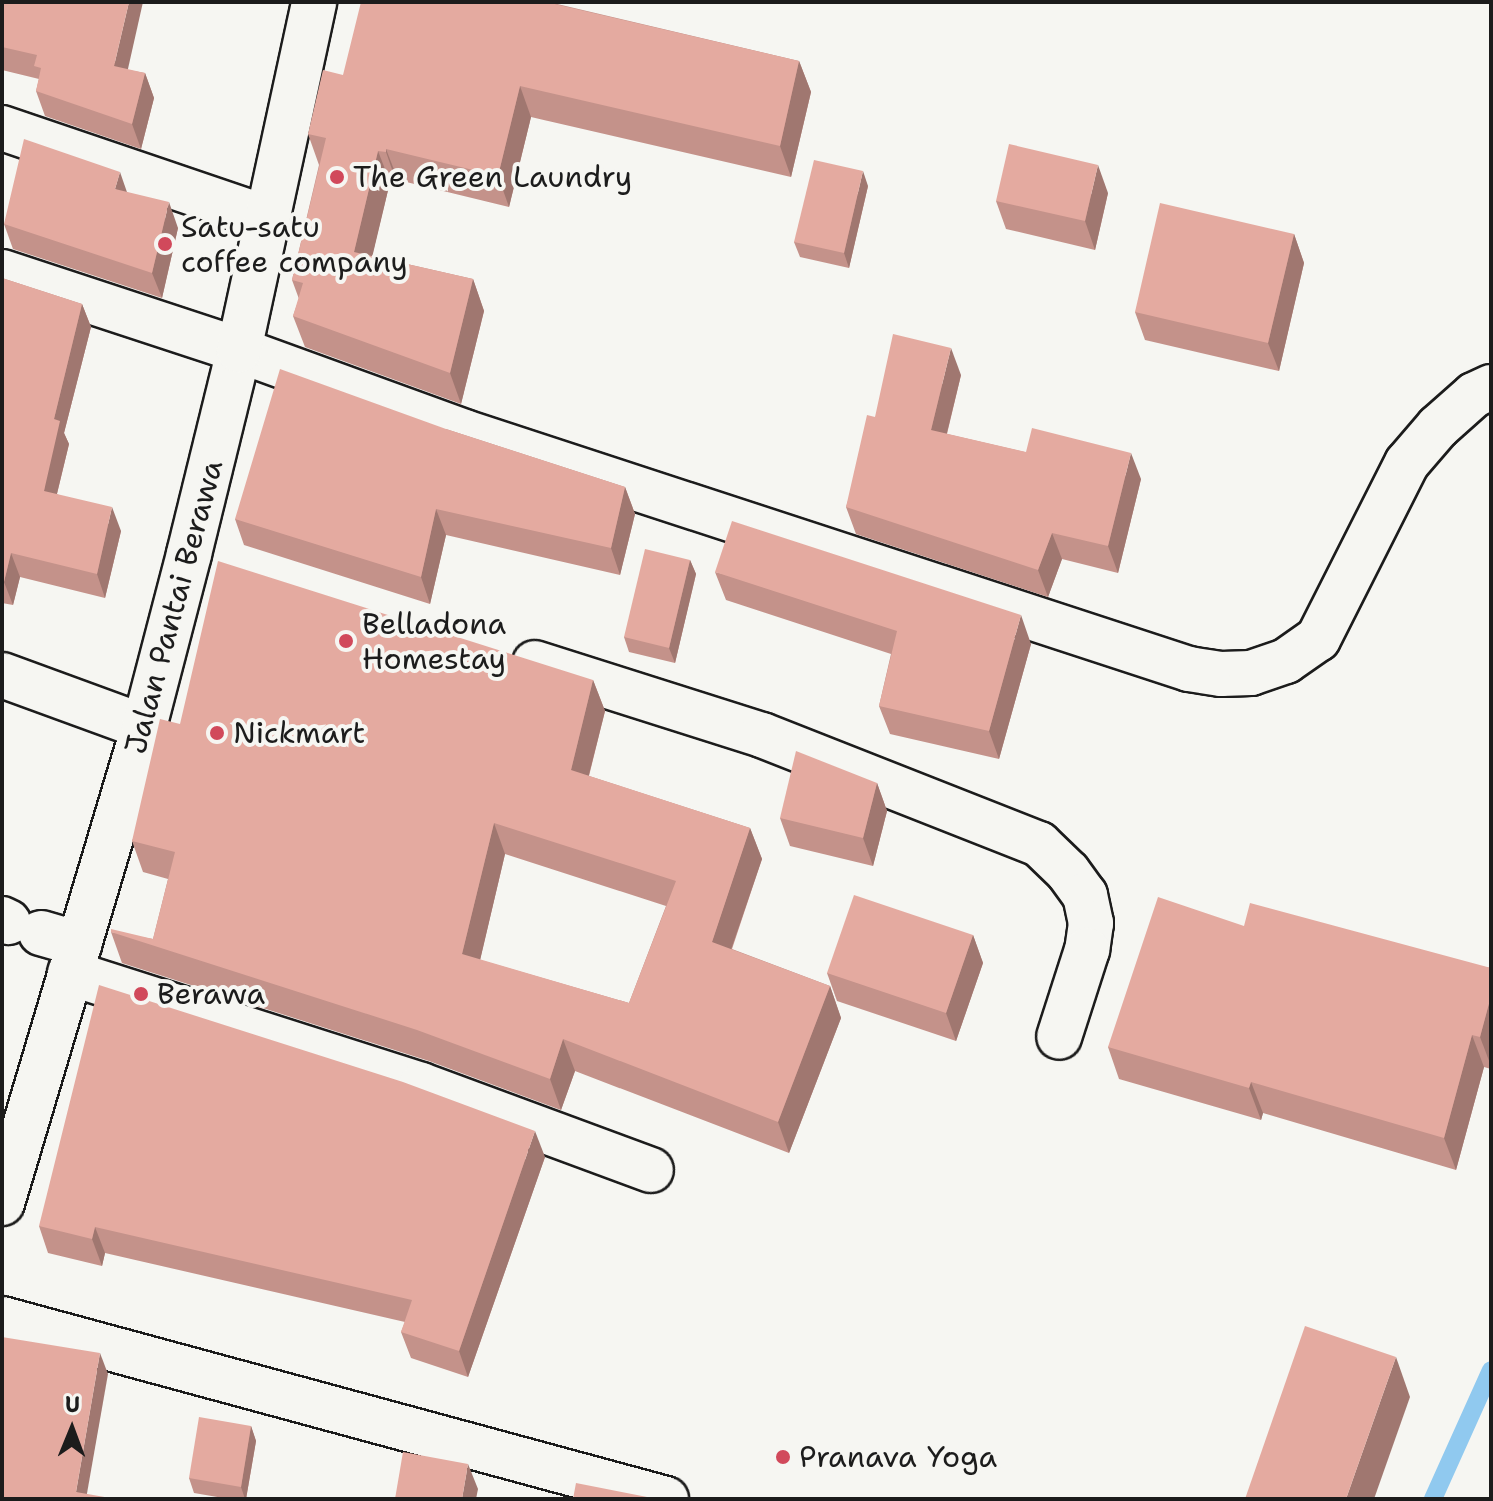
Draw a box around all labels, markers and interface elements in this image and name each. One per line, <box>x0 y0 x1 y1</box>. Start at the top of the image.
place label: The Green Laundry <box>353 159 632 195</box>
marker: The Green Laundry <box>328 168 346 186</box>
place label: Satu-satu coffee company <box>181 209 408 280</box>
marker: Satu-satu coffee company <box>156 235 174 253</box>
street label: Jalan Pantai Berawa <box>117 456 231 758</box>
place label: Belladona Homestay <box>362 606 506 676</box>
marker: Belladona Homestay <box>337 632 355 650</box>
place label: Nickmart <box>233 715 365 751</box>
marker: Nickmart <box>208 724 226 742</box>
place label: Berawa <box>157 976 265 1012</box>
marker: Berawa <box>132 985 150 1003</box>
north arrow <box>32 1389 112 1469</box>
text: U <box>65 1390 80 1419</box>
place label: Pranava Yoga <box>799 1439 997 1475</box>
marker: Pranava Yoga <box>774 1448 792 1466</box>

